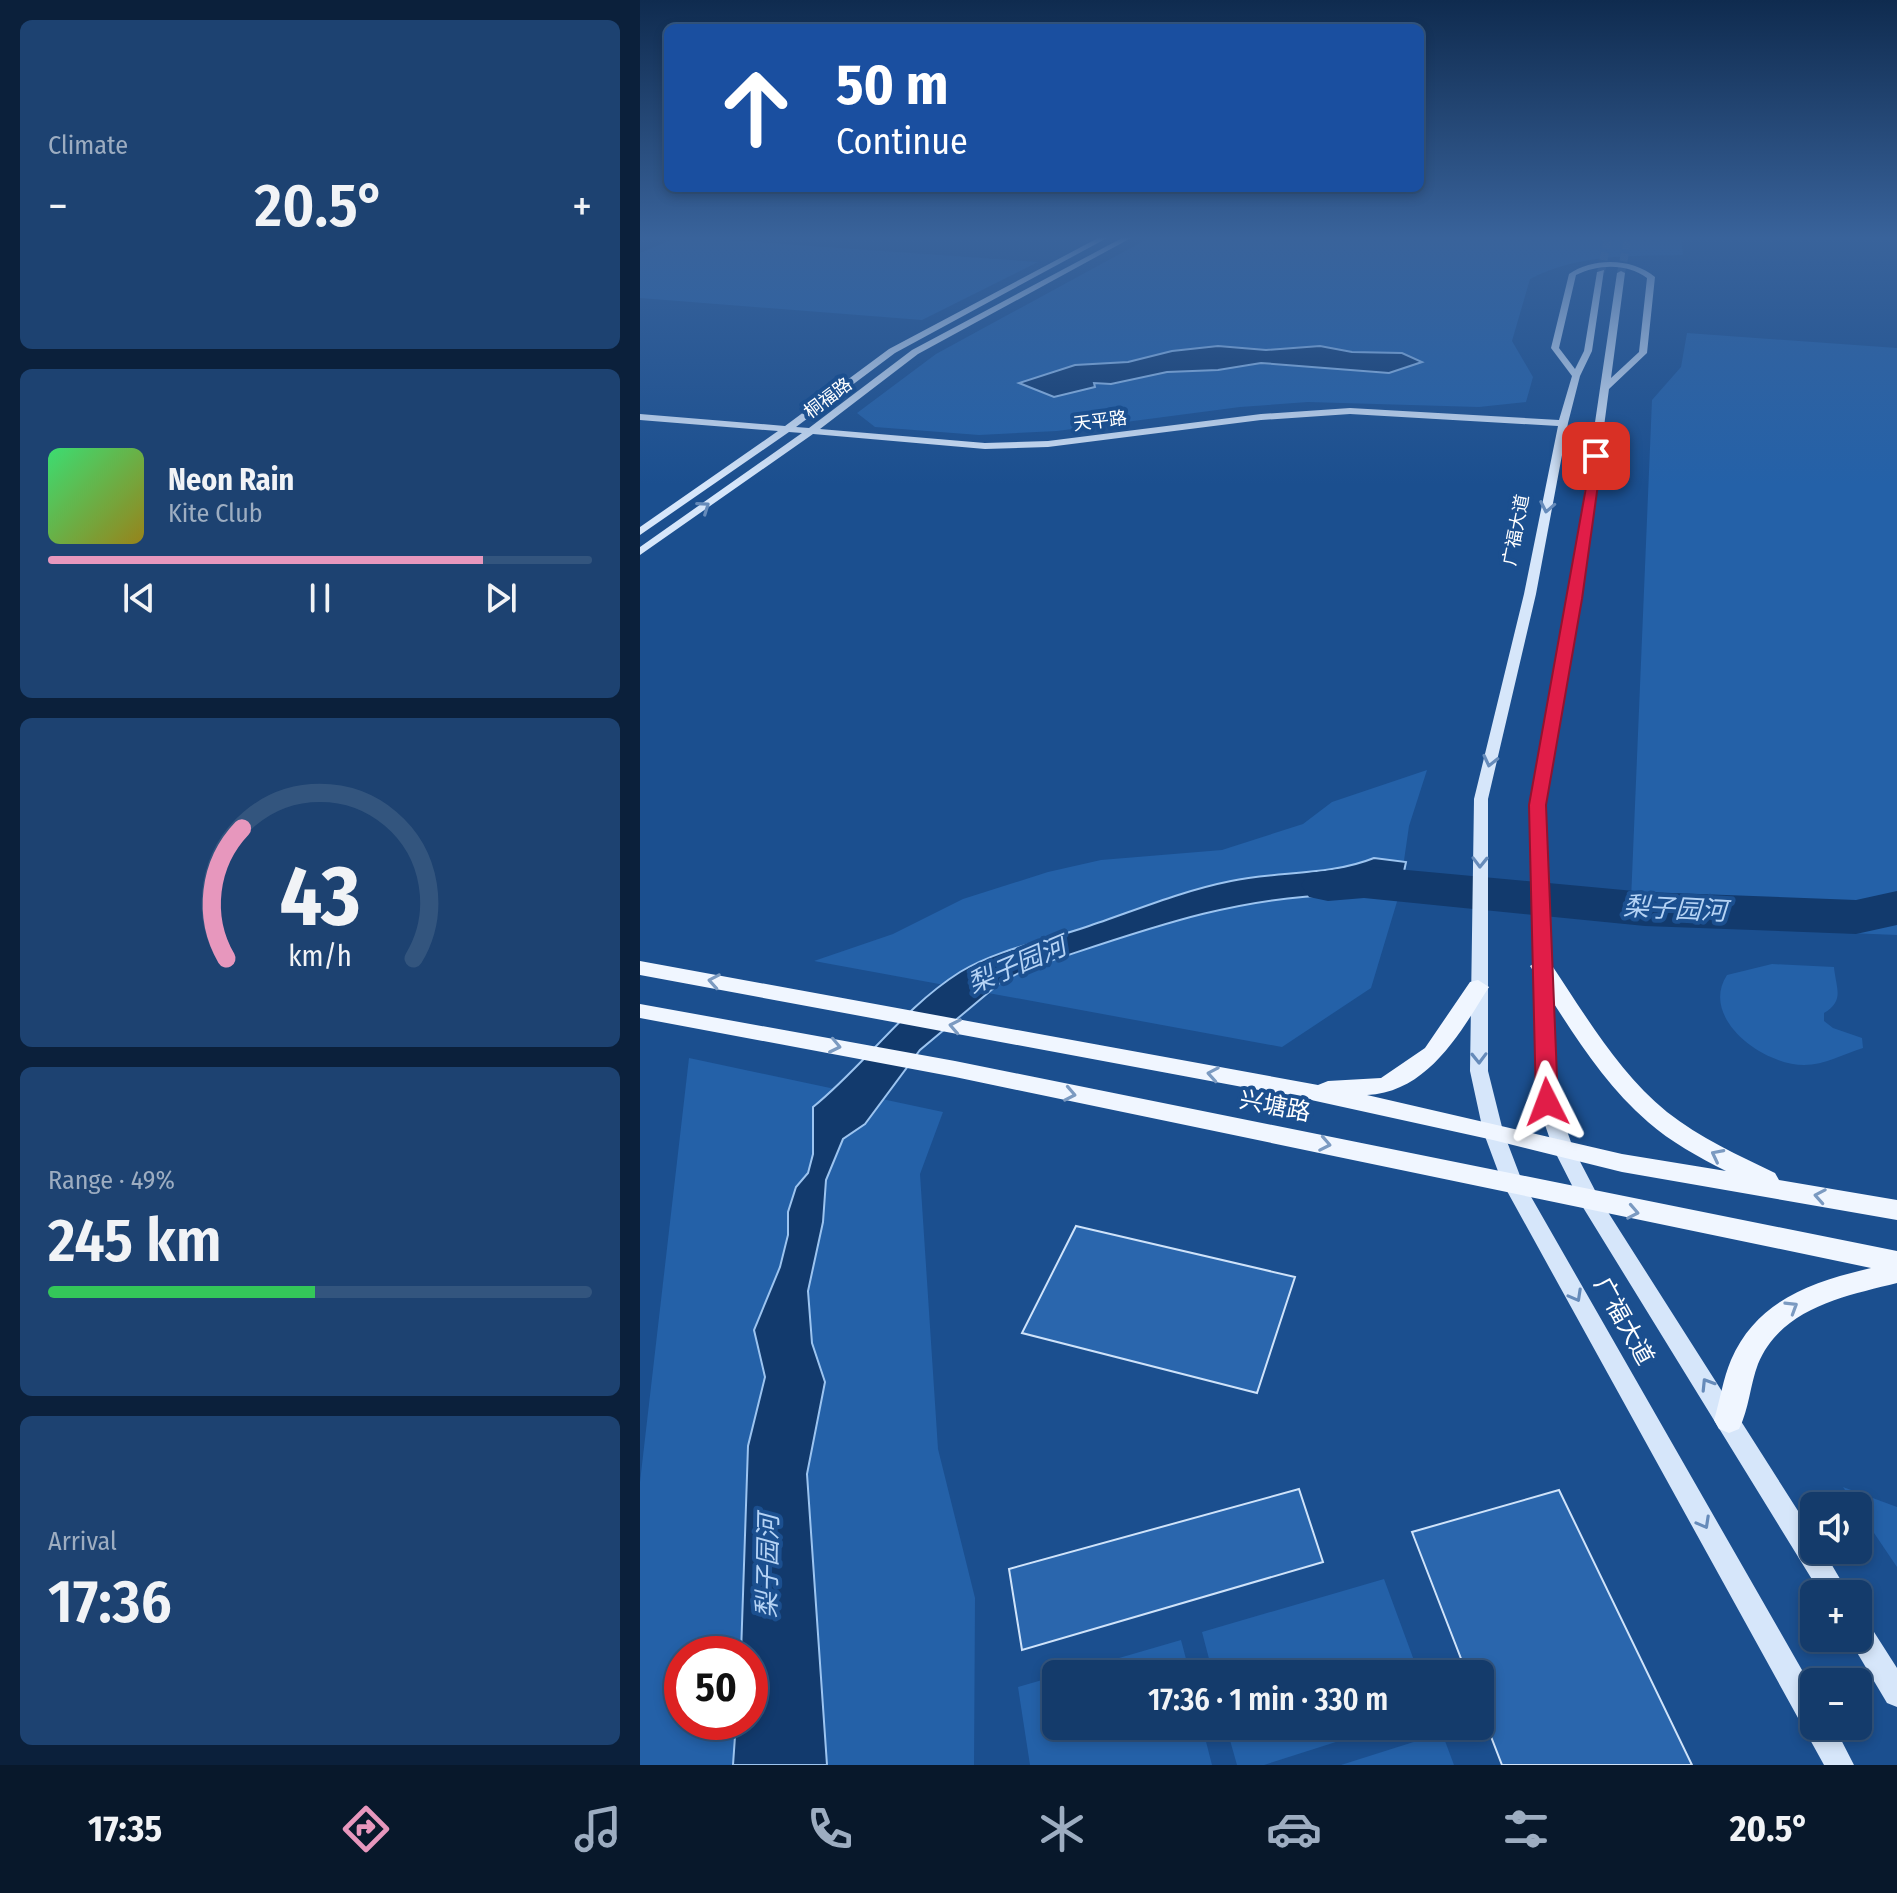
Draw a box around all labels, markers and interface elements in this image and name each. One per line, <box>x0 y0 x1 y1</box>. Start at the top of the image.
text: 50 m <box>836 52 948 119</box>
icon: ahead <box>704 56 808 160</box>
text: Continue <box>836 120 968 164</box>
text: Climate <box>48 130 128 161</box>
text: 20.5° <box>255 170 385 242</box>
text: − <box>48 180 68 233</box>
text: + <box>572 180 592 233</box>
street label: 桐福路 <box>800 373 856 423</box>
street label: 天平路 <box>1072 407 1128 435</box>
pin <box>1562 422 1630 490</box>
icon: arrive <box>1574 434 1618 478</box>
text: Neon Rain <box>168 462 294 498</box>
street label: 广福大道 <box>1498 493 1534 567</box>
text: Kite Club <box>168 498 263 529</box>
one-way arrow <box>1539 500 1556 514</box>
one-way arrow <box>695 502 709 517</box>
icon: previous <box>117 576 161 620</box>
icon: pause <box>298 576 342 620</box>
icon: next <box>479 576 523 620</box>
one-way arrow <box>1483 754 1500 767</box>
text: 43 <box>279 846 361 946</box>
one-way arrow <box>1471 856 1489 869</box>
water label: 梨子园河 <box>1622 891 1733 927</box>
water label: 梨子园河 <box>963 928 1076 1000</box>
text: km/h <box>288 939 352 974</box>
one-way arrow <box>708 974 721 991</box>
one-way arrow <box>949 1019 962 1036</box>
one-way arrow <box>827 1037 841 1054</box>
one-way arrow <box>1470 1052 1488 1065</box>
position arrow <box>1505 1060 1589 1144</box>
one-way arrow <box>1206 1067 1220 1084</box>
one-way arrow <box>1062 1085 1076 1102</box>
street label: 兴塘路 <box>1237 1085 1313 1127</box>
one-way arrow <box>1318 1135 1331 1152</box>
one-way arrow <box>1711 1150 1726 1165</box>
text: Range · 49% <box>48 1165 175 1196</box>
one-way arrow <box>1814 1189 1827 1206</box>
one-way arrow <box>1627 1202 1640 1219</box>
text: 245 km <box>48 1205 222 1277</box>
street label: 广福大道 <box>1588 1272 1660 1370</box>
one-way arrow <box>1566 1287 1582 1302</box>
one-way arrow <box>1783 1301 1798 1317</box>
one-way arrow <box>1702 1379 1717 1393</box>
map controls <box>1800 1492 1872 1740</box>
button: sound <box>1800 1492 1872 1564</box>
water label: 梨子园河 <box>752 1509 784 1618</box>
one-way arrow <box>1694 1514 1710 1528</box>
text: Arrival <box>48 1526 117 1557</box>
text: 17:36 <box>48 1566 172 1638</box>
button: + <box>1800 1580 1872 1652</box>
speed limit sign: 50 <box>664 1636 768 1740</box>
button: − <box>1800 1668 1872 1740</box>
text: 17:36 · 1 min · 330 m <box>1148 1682 1388 1718</box>
icon: directions <box>338 1801 394 1857</box>
icon: music <box>570 1801 626 1857</box>
icon: phone <box>802 1801 858 1857</box>
icon: climate <box>1034 1801 1090 1857</box>
icon: car <box>1266 1801 1322 1857</box>
icon: filters <box>1498 1801 1554 1857</box>
text: 17:35 <box>88 1807 162 1851</box>
text: 20.5° <box>1730 1807 1809 1851</box>

